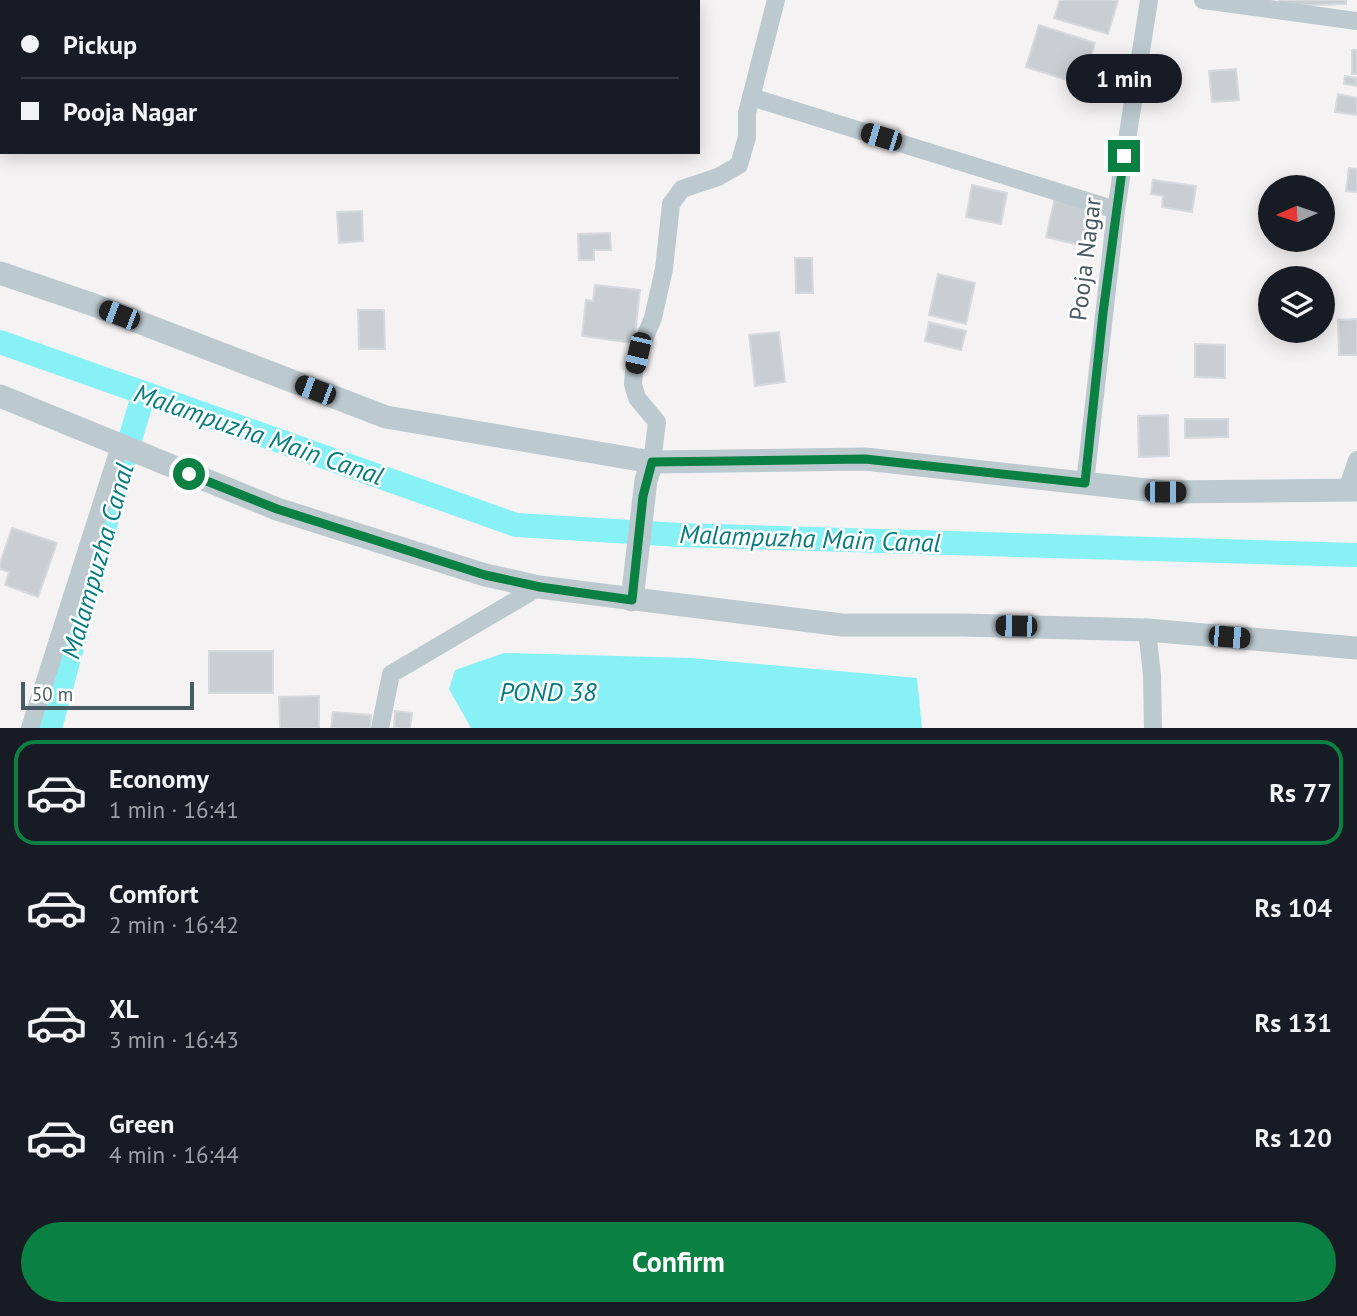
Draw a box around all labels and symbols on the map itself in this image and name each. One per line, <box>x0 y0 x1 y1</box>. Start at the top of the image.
callout: 1 min <box>1066 54 1182 104</box>
car <box>858 121 905 153</box>
route end <box>1108 140 1140 172</box>
north arrow <box>1258 175 1335 252</box>
street label: Pooja Nagar <box>1062 196 1108 322</box>
car <box>96 298 143 332</box>
car <box>624 330 653 376</box>
car <box>292 373 339 407</box>
water label: Malampuzha Main Canal <box>130 376 388 492</box>
route start <box>173 458 205 490</box>
water label: Malampuzha Canal <box>53 459 141 663</box>
car <box>1145 482 1187 503</box>
water label: Malampuzha Main Canal <box>679 517 941 559</box>
car <box>995 615 1038 637</box>
car <box>1208 625 1251 649</box>
water label: POND 38 <box>499 675 597 708</box>
scale bar <box>21 679 194 711</box>

